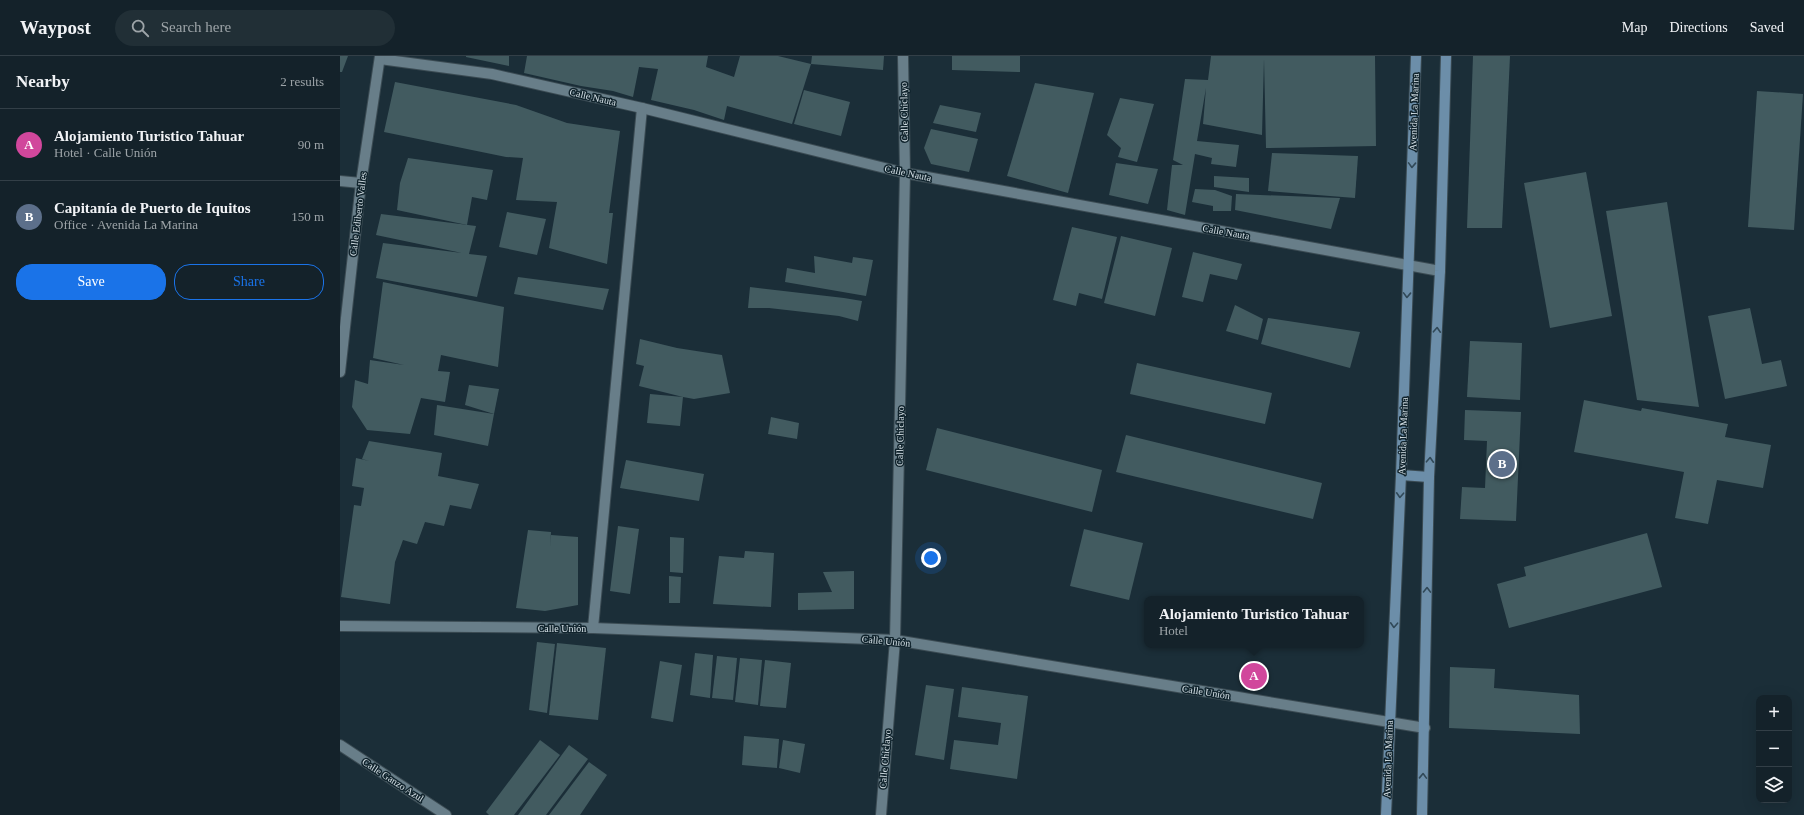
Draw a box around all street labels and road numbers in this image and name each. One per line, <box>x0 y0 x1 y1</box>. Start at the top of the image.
street label: Avenida La Marina <box>1407 72 1421 151</box>
street label: Calle Chiclayo <box>898 82 910 142</box>
street label: Calle Nauta <box>569 86 618 108</box>
street label: Calle Nauta <box>884 163 933 183</box>
street label: Calle Ediberto Valles <box>347 171 369 257</box>
street label: Calle Nauta <box>1202 222 1251 242</box>
street label: Avenida La Marina <box>1396 396 1410 475</box>
street label: Calle Chiclayo <box>894 406 906 466</box>
street label: Calle Unión <box>538 623 586 634</box>
street label: Calle Unión <box>861 633 911 649</box>
street label: Calle Unión <box>1181 683 1231 701</box>
street label: Avenida La Marina <box>1381 719 1395 798</box>
street label: Calle Chiclayo <box>877 729 893 789</box>
street label: Calle Ganzo Azul <box>360 756 426 804</box>

